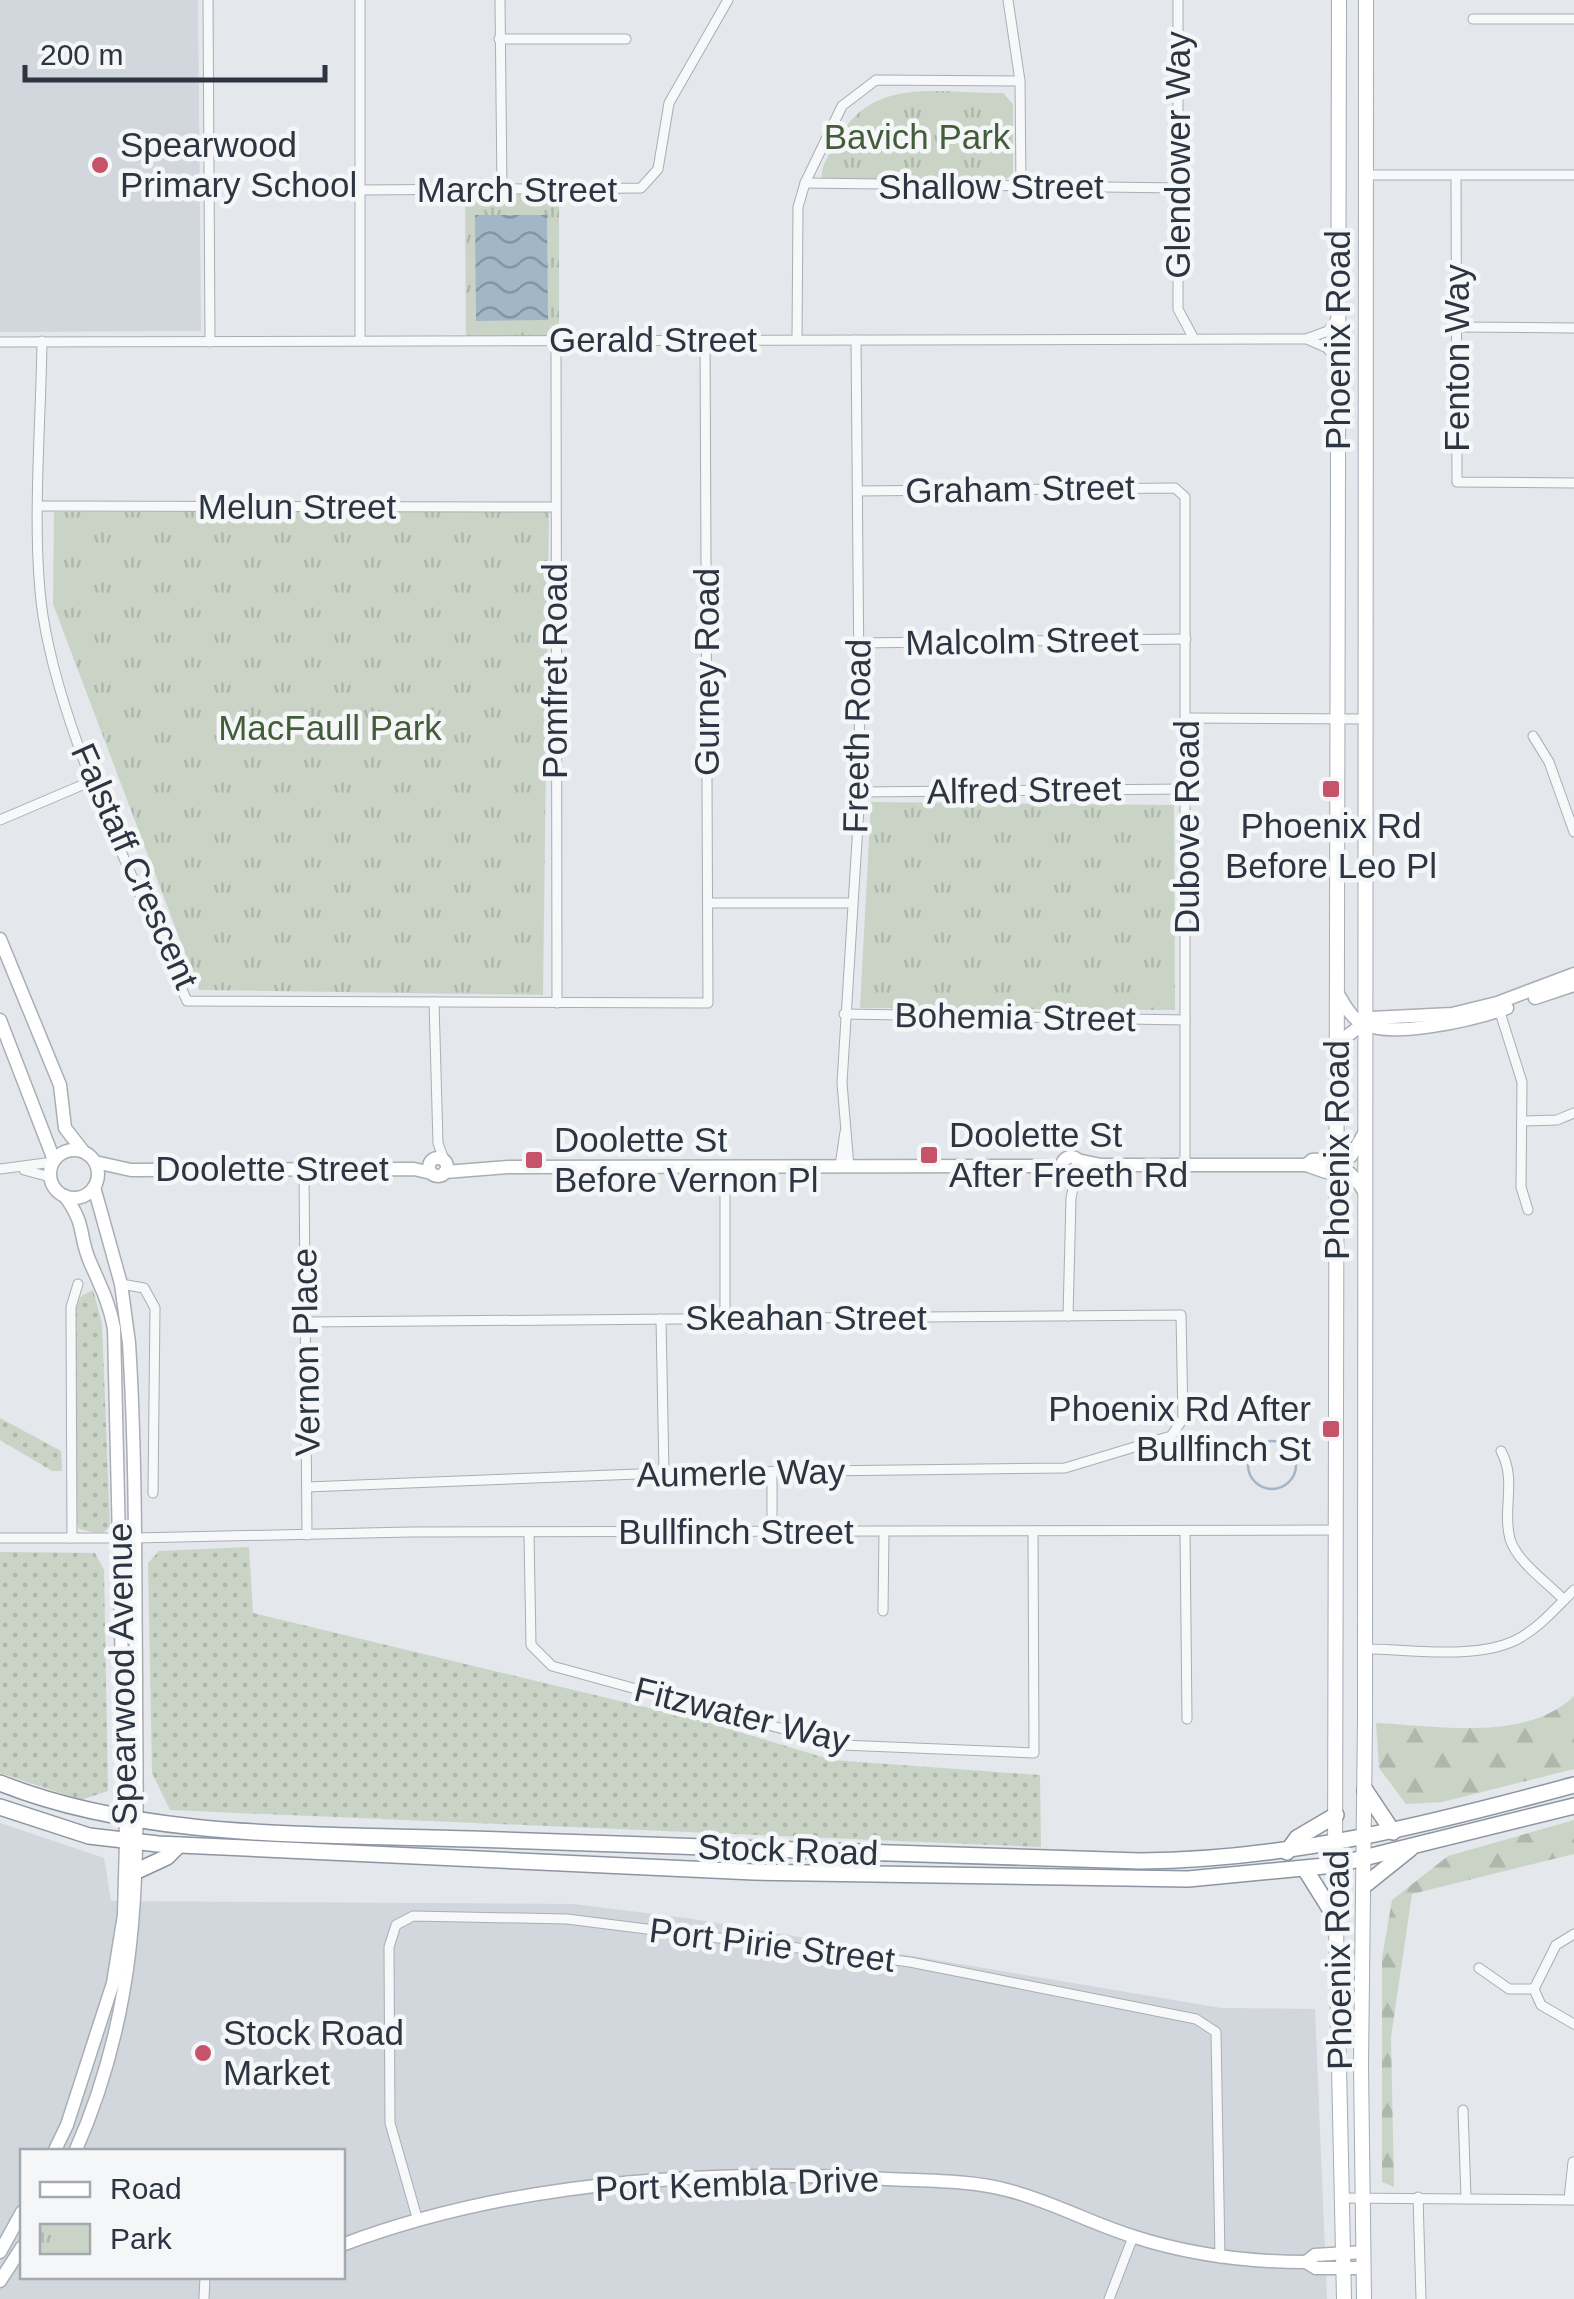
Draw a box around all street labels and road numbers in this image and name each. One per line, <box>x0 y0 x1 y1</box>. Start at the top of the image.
street label: Glendower Way <box>1158 31 1197 279</box>
street label: Shallow Street <box>878 167 1104 206</box>
street label: March Street <box>417 170 617 209</box>
street label: Phoenix Road <box>1318 230 1357 450</box>
street label: Fenton Way <box>1437 264 1476 452</box>
street label: Gerald Street <box>549 320 757 359</box>
street label: Graham Street <box>905 467 1135 510</box>
street label: Melun Street <box>198 487 396 526</box>
street label: Pomfret Road <box>535 563 574 779</box>
street label: Gurney Road <box>687 568 726 776</box>
street label: Malcolm Street <box>905 619 1139 662</box>
street label: Freeth Road <box>835 638 878 834</box>
street label: Dubove Road <box>1167 720 1206 934</box>
street label: Falstaff Crescent <box>64 737 207 995</box>
street label: Alfred Street <box>926 768 1122 811</box>
street label: Bohemia Street <box>894 995 1136 1038</box>
street label: Phoenix Road <box>1317 1040 1356 1260</box>
street label: Doolette Street <box>155 1149 389 1188</box>
street label: Vernon Place <box>284 1248 327 1456</box>
street label: Skeahan Street <box>685 1298 927 1337</box>
street label: Aumerle Way <box>636 1451 846 1494</box>
street label: Bullfinch Street <box>618 1512 854 1551</box>
street label: Spearwood Avenue <box>99 1522 144 1826</box>
street label: Fitzwater Way <box>630 1669 854 1760</box>
street label: Stock Road <box>697 1827 879 1872</box>
street label: Phoenix Road <box>1316 1850 1359 2070</box>
street label: Port Pirie Street <box>647 1910 897 1979</box>
street label: Port Kembla Drive <box>594 2159 880 2208</box>

